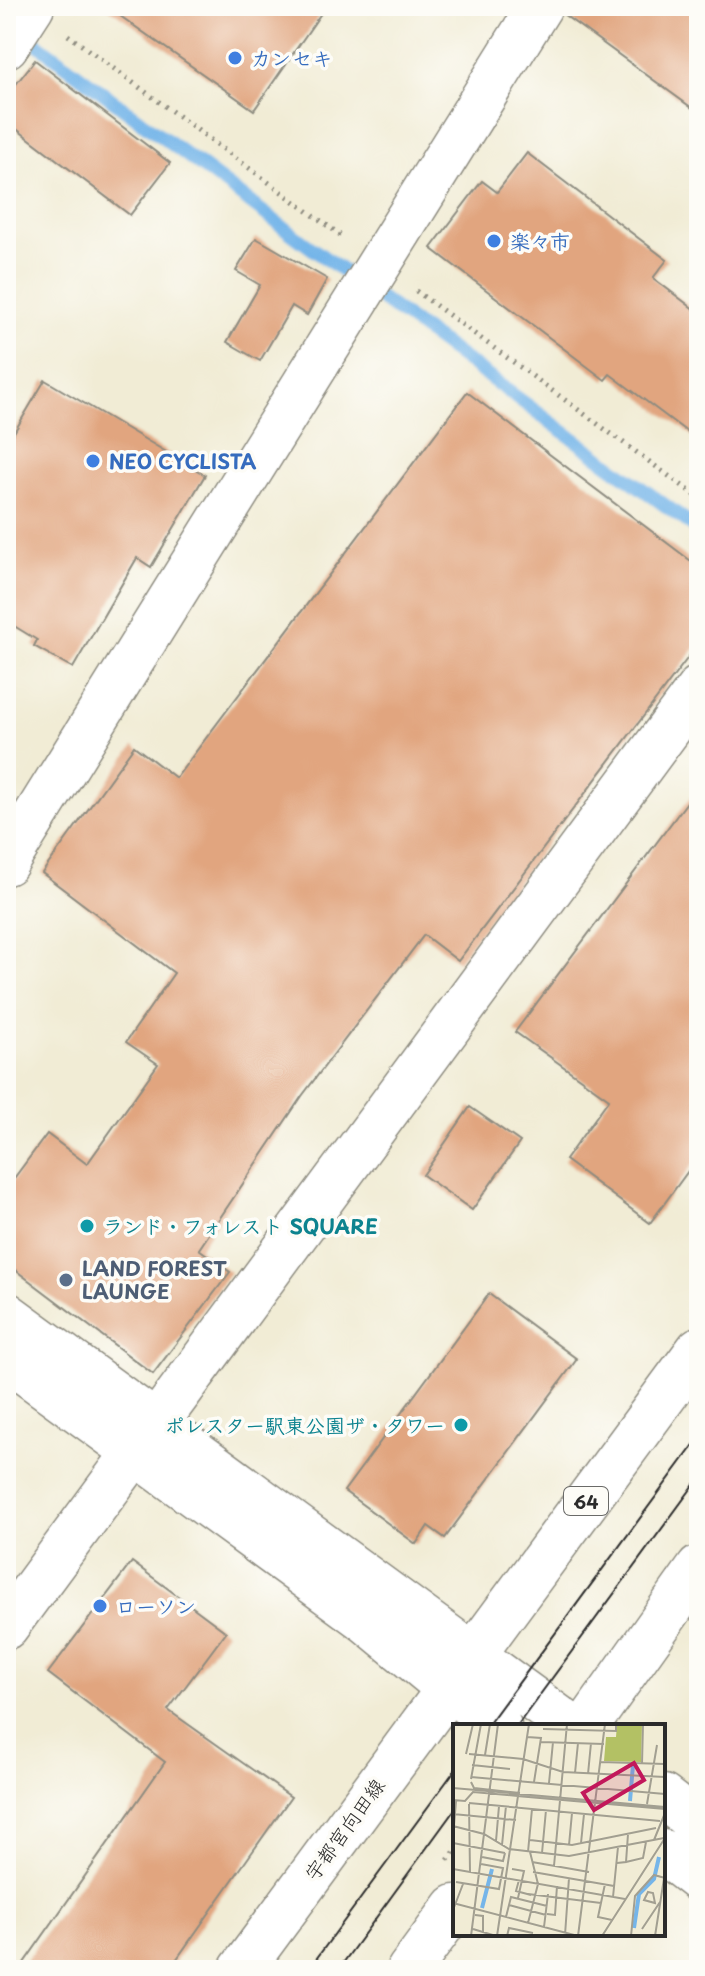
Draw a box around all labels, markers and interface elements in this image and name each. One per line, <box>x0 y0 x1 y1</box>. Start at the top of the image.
place label: カンセキ <box>251 43 332 73</box>
marker: カンセキ <box>226 49 244 67</box>
place label: 楽々市 <box>510 226 570 256</box>
marker: 楽々市 <box>485 232 503 250</box>
place label: NEO CYCLISTA <box>109 446 257 476</box>
marker: NEO CYCLISTA <box>84 452 102 470</box>
place label: ランド・フォレスト SQUARE <box>103 1211 378 1241</box>
marker: ランド・フォレスト SQUARE <box>78 1217 96 1235</box>
place label: LAND FOREST LAUNGE <box>82 1253 227 1306</box>
marker: LAND FOREST LAUNGE <box>57 1271 75 1289</box>
place label: ポレスター駅東公園ザ・タワー <box>165 1410 445 1440</box>
marker: ポレスター駅東公園ザ・タワー <box>452 1416 470 1434</box>
road number: 64 <box>564 1487 608 1515</box>
place label: ローソン <box>116 1591 196 1621</box>
marker: ローソン <box>91 1597 109 1615</box>
inset map <box>453 1724 665 1936</box>
street label: 宇都宮向田線 <box>297 1772 391 1886</box>

